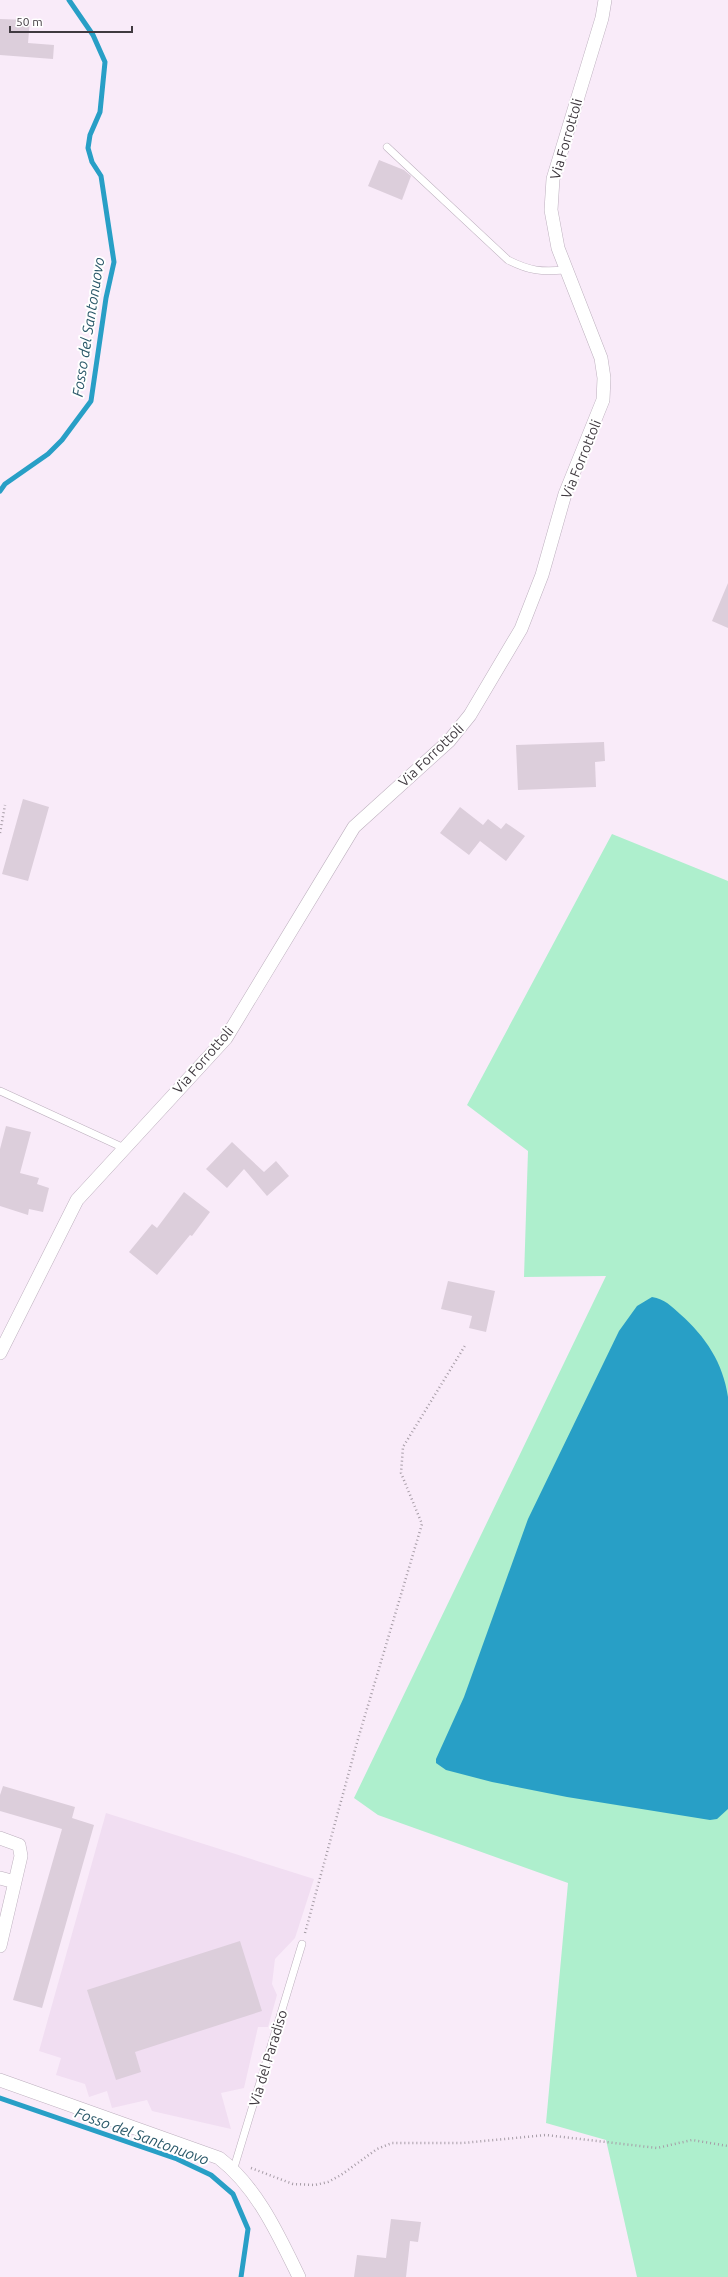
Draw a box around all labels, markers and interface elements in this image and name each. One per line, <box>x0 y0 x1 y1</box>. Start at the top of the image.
scale bar <box>10 8 132 34</box>
text: 50 m <box>16 15 43 28</box>
street label: Via Forrottoli <box>547 97 585 181</box>
water label: Fosso del Santonuovo <box>69 256 107 398</box>
street label: Via Forrottoli <box>558 417 604 501</box>
street label: Via Forrottoli <box>395 720 467 790</box>
street label: Via Forrottoli <box>170 1023 236 1097</box>
street label: Via del Paradiso <box>246 2008 290 2108</box>
water label: Fosso del Santonuovo <box>73 2104 211 2168</box>

